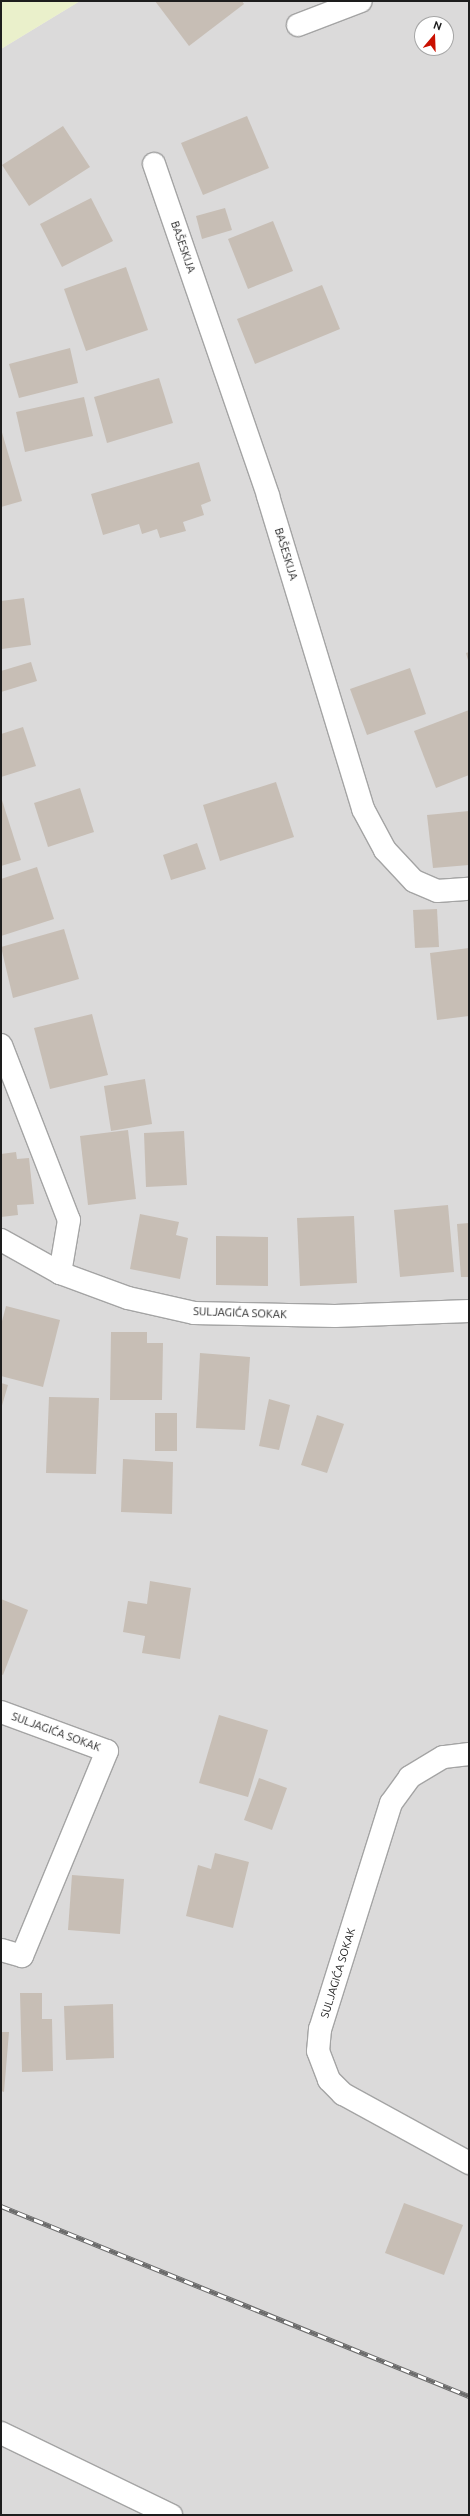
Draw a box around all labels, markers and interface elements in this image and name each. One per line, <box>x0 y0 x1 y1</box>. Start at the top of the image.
north arrow <box>414 16 454 56</box>
text: N <box>432 19 443 33</box>
street label: BAŠESKIJA <box>168 219 198 275</box>
street label: BAŠESKIJA <box>272 526 300 582</box>
street label: SULJAGIĆA SOKAK <box>193 1305 287 1321</box>
street label: SULJAGIĆA SOKAK <box>10 1710 102 1754</box>
street label: SULJAGIĆA SOKAK <box>318 1926 358 2020</box>

